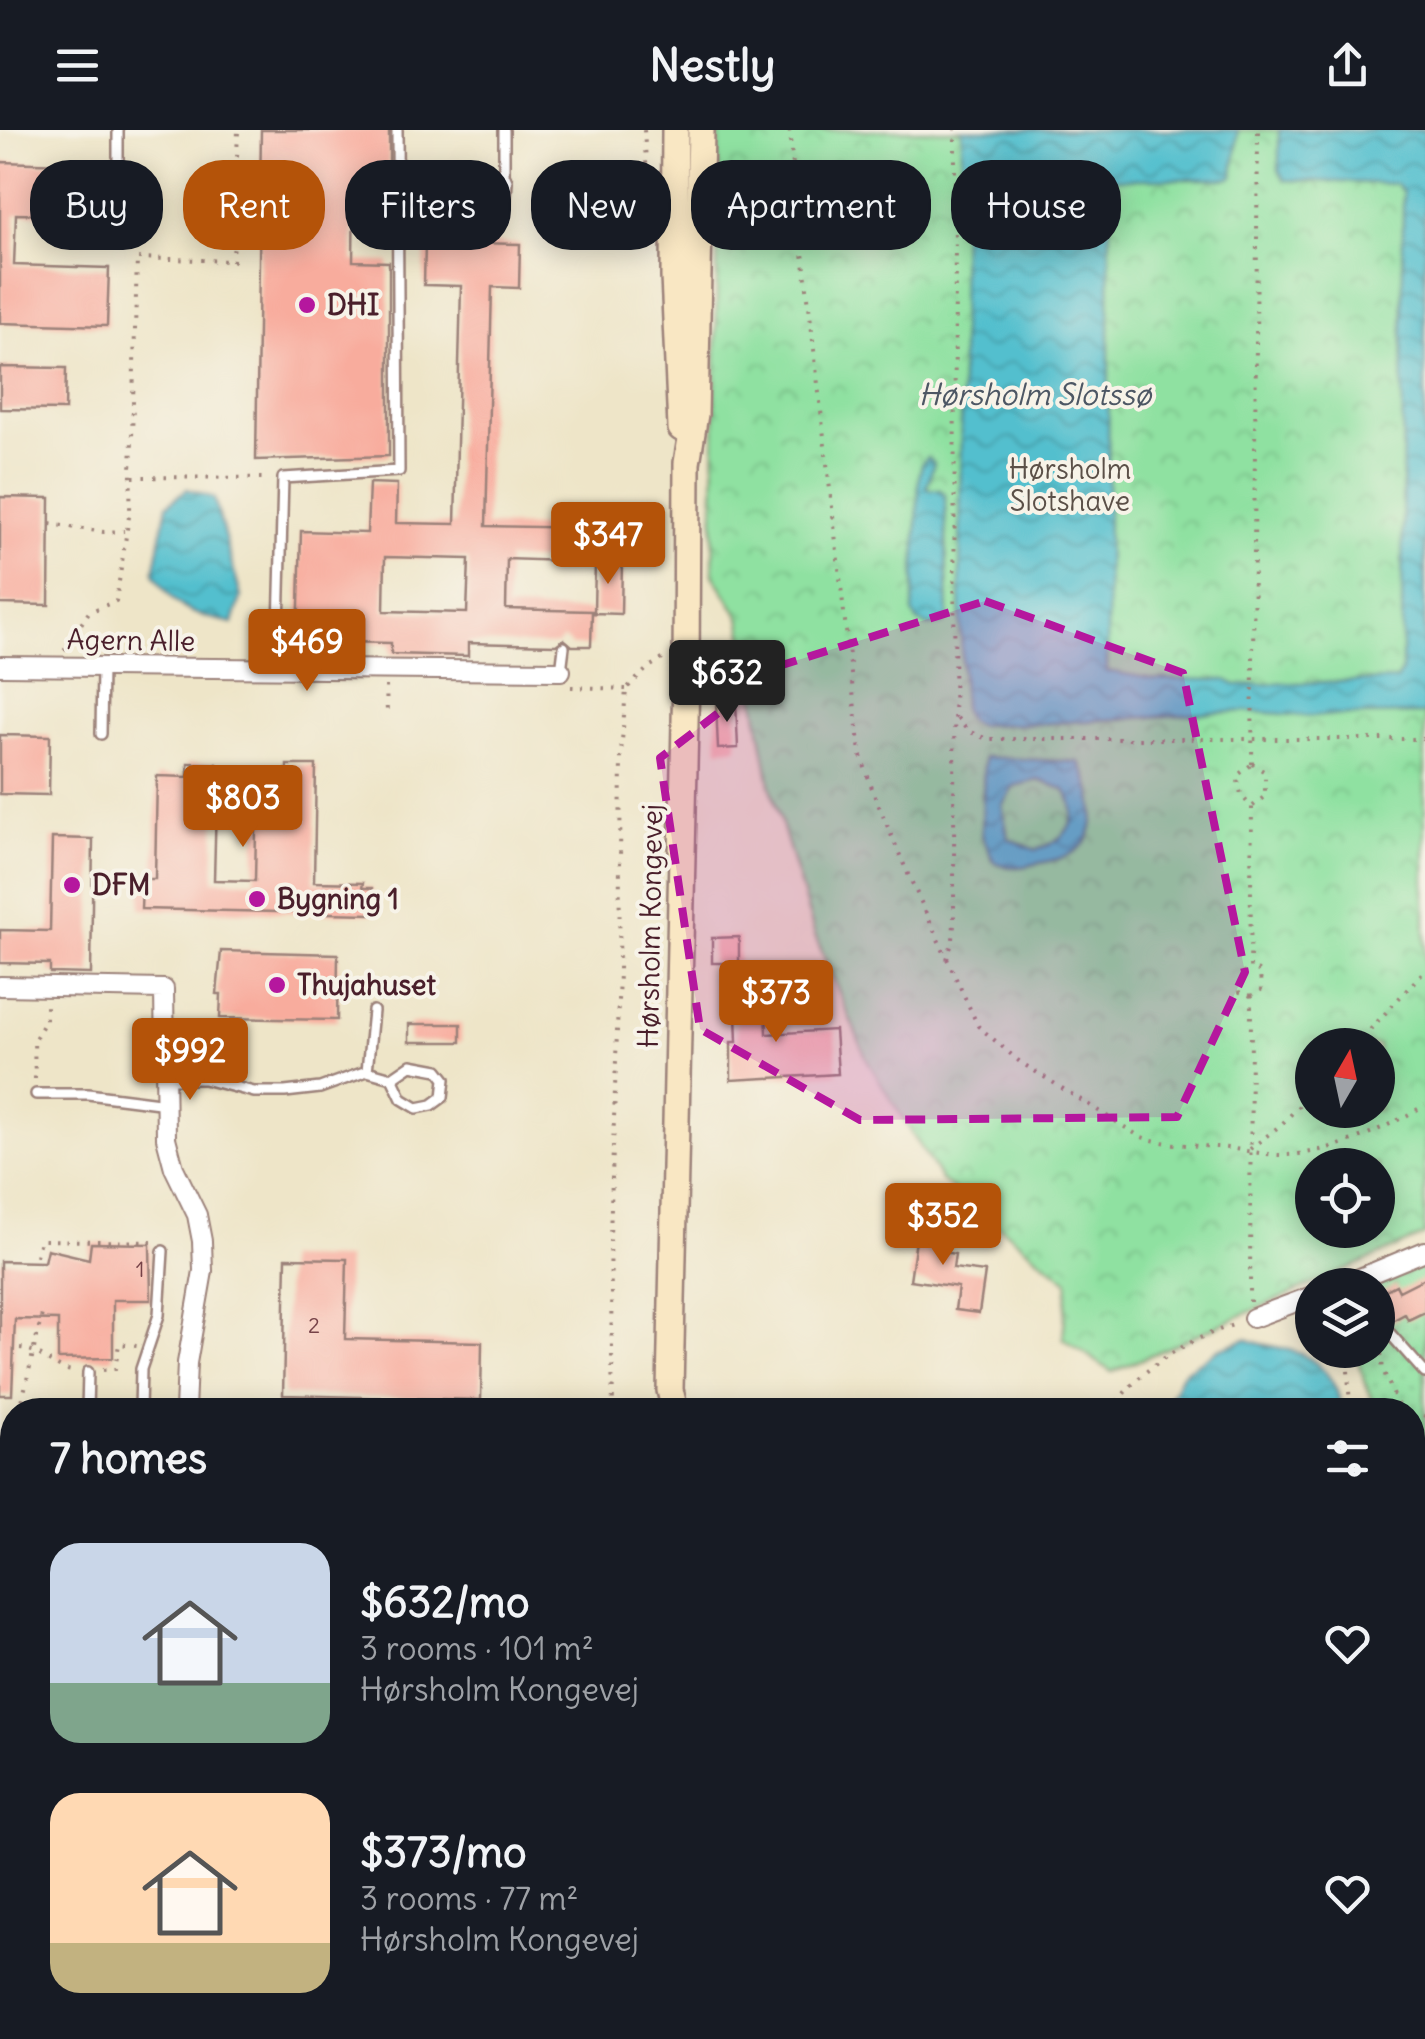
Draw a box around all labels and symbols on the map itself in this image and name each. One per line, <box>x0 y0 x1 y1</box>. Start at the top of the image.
place label: DHI <box>327 287 379 323</box>
marker: DHI <box>296 294 318 316</box>
water label: Hørsholm Slotssø <box>919 375 1153 413</box>
park label: Hørsholm Slotshave <box>1009 451 1131 519</box>
pin: $347 <box>549 502 667 587</box>
pin: $469 <box>248 609 366 694</box>
street label: Agern Alle <box>66 621 196 659</box>
pin: $632 <box>668 640 786 725</box>
pin: $803 <box>184 765 302 850</box>
street label: Hørsholm Kongevej <box>630 804 670 1048</box>
place label: DFM <box>92 867 150 903</box>
marker: DFM <box>61 874 83 896</box>
place label: Bygning 1 <box>277 881 399 917</box>
marker: Bygning 1 <box>246 888 268 910</box>
pin: $373 <box>717 960 835 1045</box>
place label: Thujahuset <box>297 967 436 1003</box>
marker: Thujahuset <box>266 974 288 996</box>
pin: $992 <box>131 1018 249 1103</box>
north arrow <box>1295 1028 1395 1128</box>
pin: $352 <box>884 1183 1002 1268</box>
house number: 1 <box>136 1255 144 1283</box>
house number: 2 <box>308 1311 320 1339</box>

